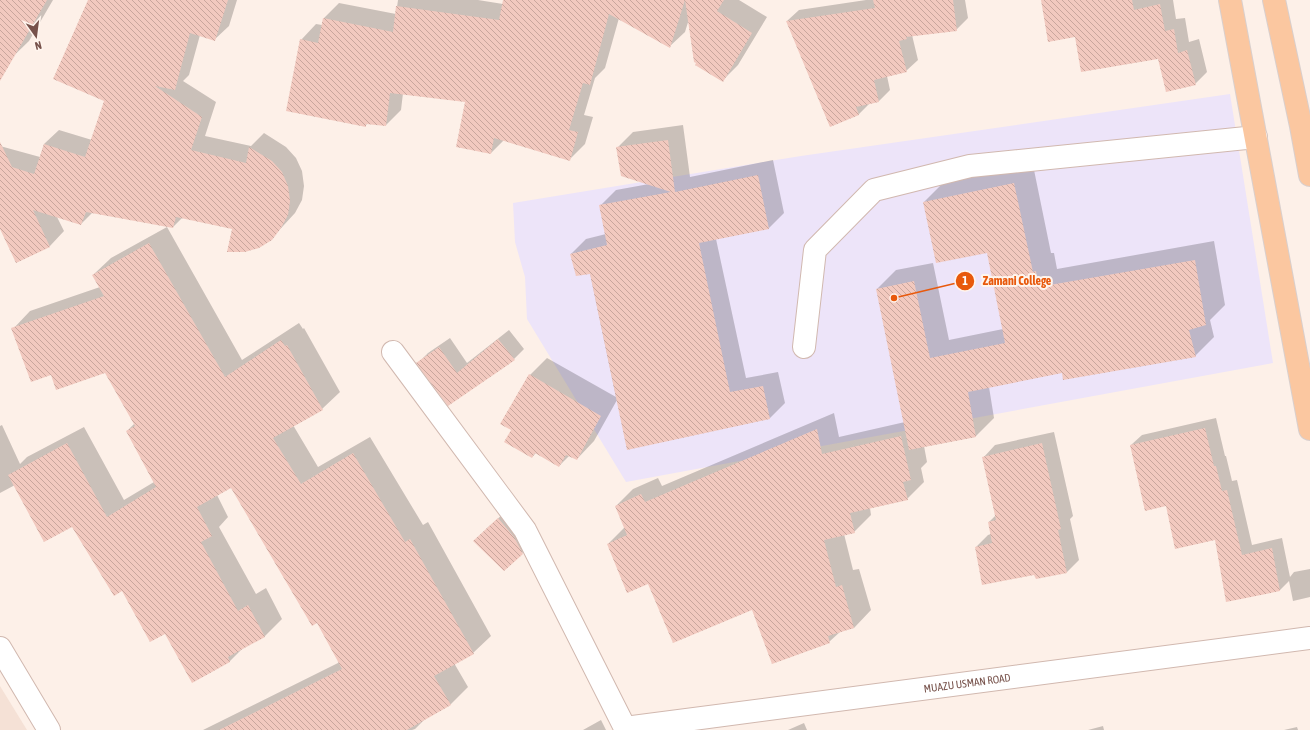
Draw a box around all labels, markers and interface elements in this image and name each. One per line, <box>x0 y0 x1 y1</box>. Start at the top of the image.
north arrow <box>16 16 56 56</box>
text: N <box>34 39 43 52</box>
callout: Zamani College <box>955 269 1059 293</box>
text: 1 <box>962 274 968 288</box>
text: Zamani College <box>983 274 1052 288</box>
street label: MUAZU USMAN ROAD <box>923 671 1011 695</box>

